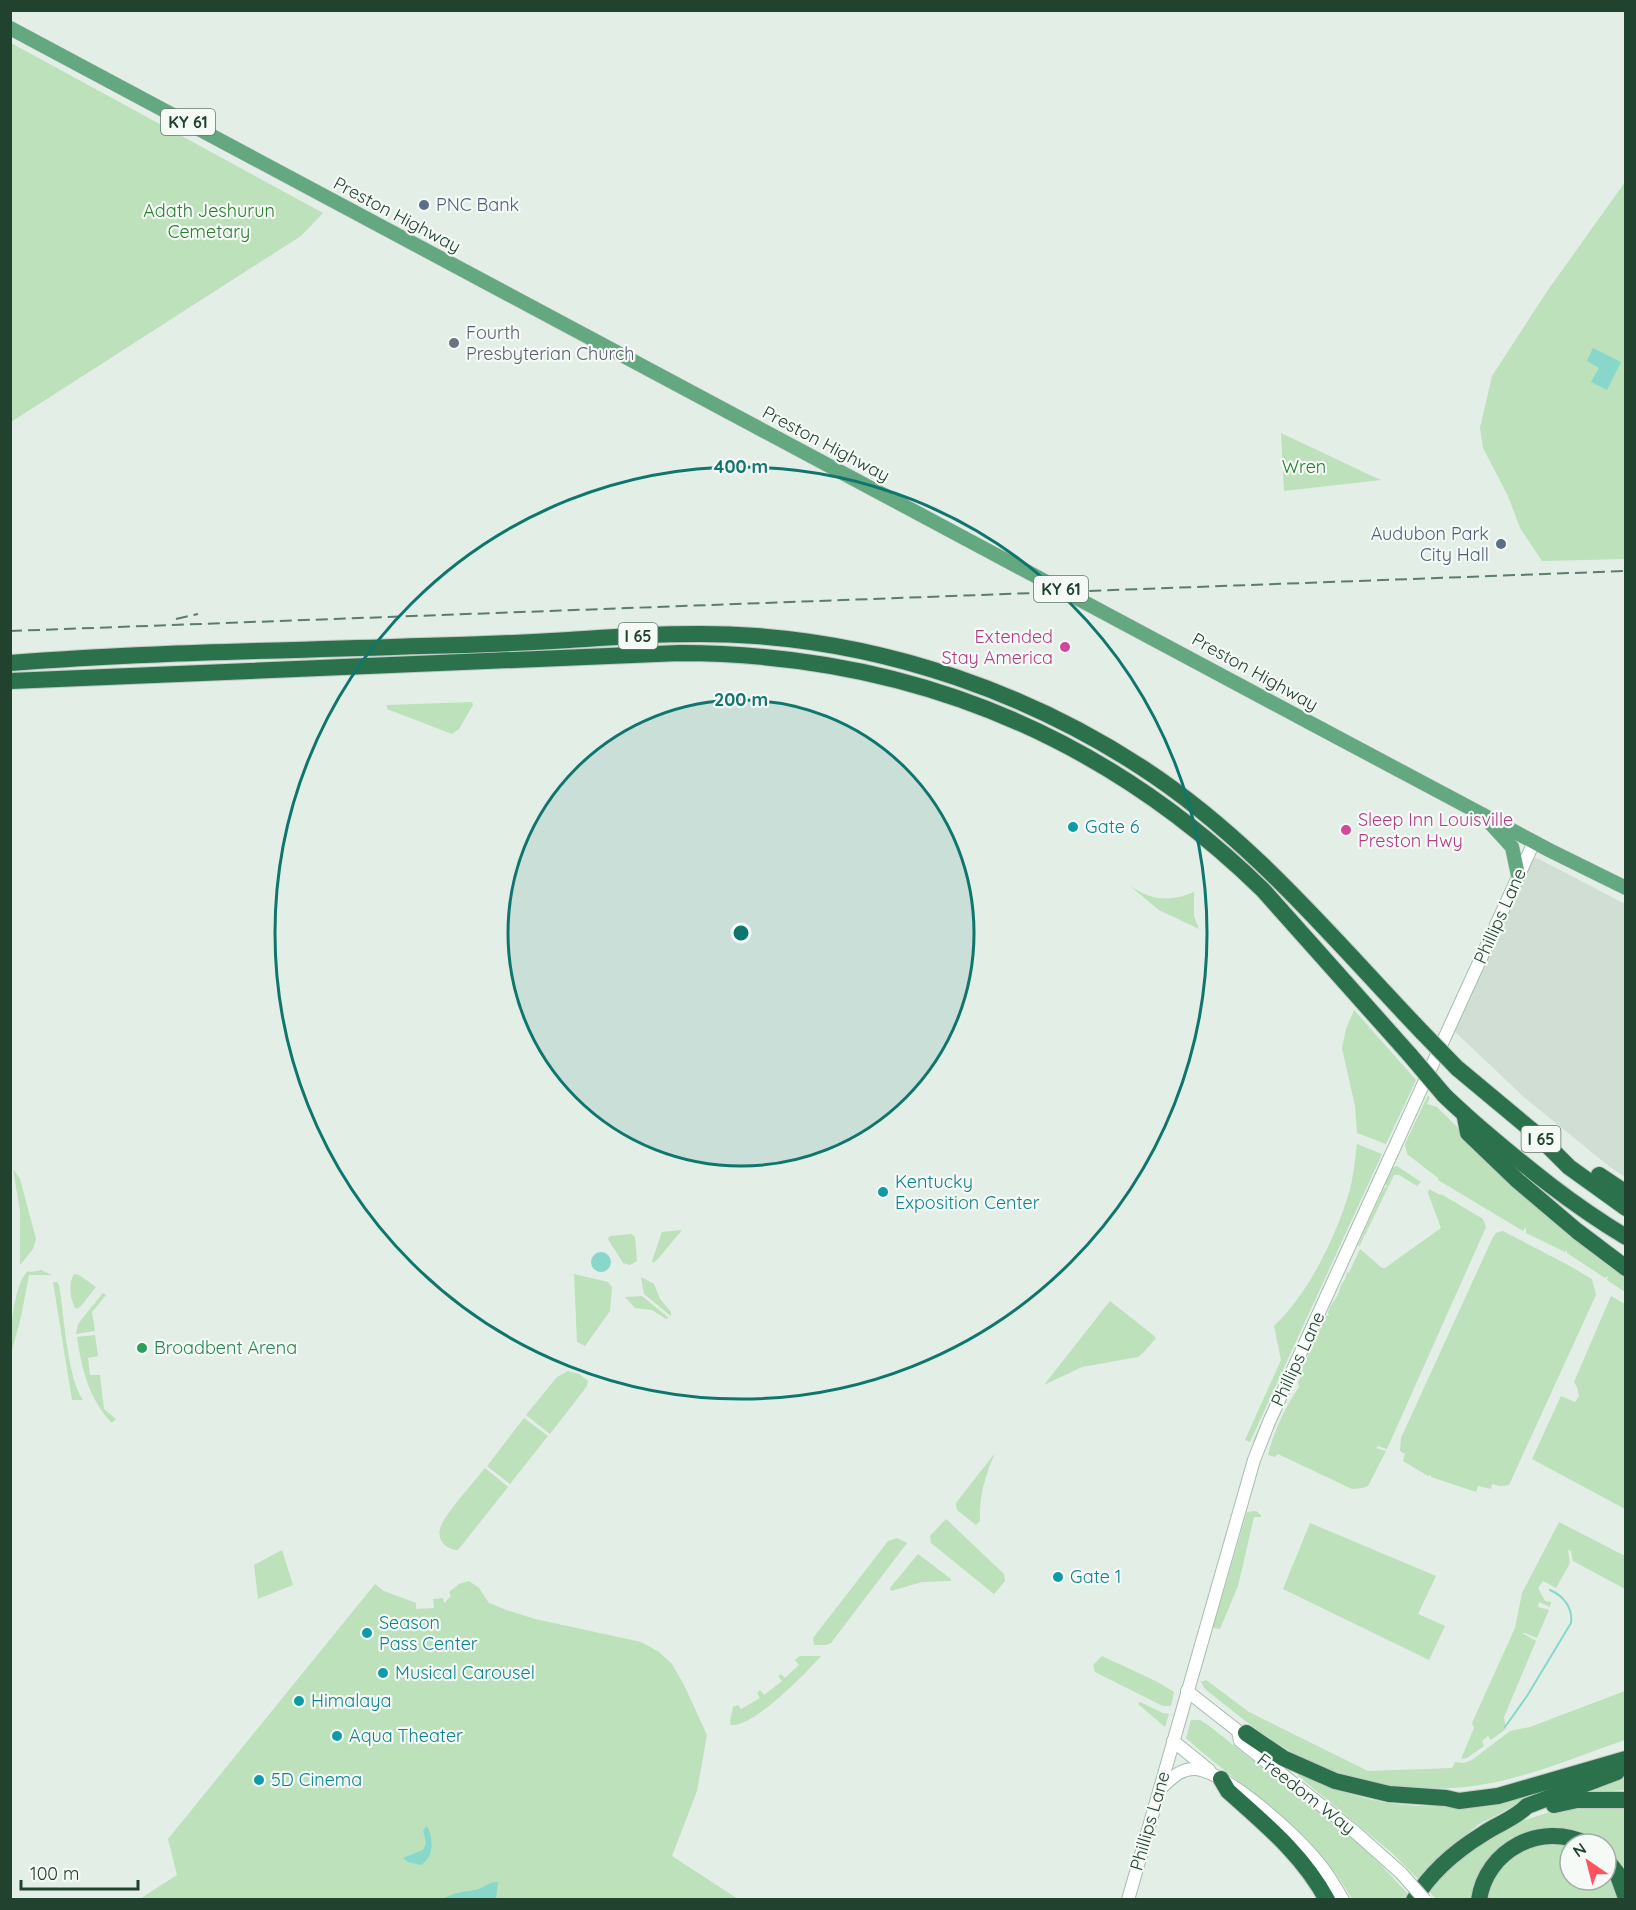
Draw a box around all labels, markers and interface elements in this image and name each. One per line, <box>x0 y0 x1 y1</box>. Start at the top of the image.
road number: KY 61 <box>161 109 215 135</box>
street label: Preston Highway <box>330 171 465 258</box>
place label: PNC Bank <box>436 193 519 216</box>
marker: PNC Bank <box>417 198 431 212</box>
park label: Adath Jeshurun Cemetary <box>143 199 275 243</box>
place label: Fourth Presbyterian Church <box>466 321 635 365</box>
marker: Fourth Presbyterian Church <box>447 336 461 350</box>
street label: Preston Highway <box>759 400 894 487</box>
text: 400 m <box>714 455 768 478</box>
park label: Wren <box>1282 455 1326 478</box>
place label: Audubon Park City Hall <box>1371 522 1489 566</box>
marker: Audubon Park City Hall <box>1494 537 1508 551</box>
road number: KY 61 <box>1034 576 1088 602</box>
road number: I 65 <box>618 623 658 649</box>
place label: Extended Stay America <box>941 625 1053 669</box>
street label: Preston Highway <box>1188 627 1323 716</box>
marker: Extended Stay America <box>1058 640 1072 654</box>
text: 200 m <box>714 688 768 711</box>
place label: Sleep Inn Louisville Preston Hwy <box>1358 808 1513 852</box>
place label: Gate 6 <box>1085 815 1140 838</box>
marker: Gate 6 <box>1066 820 1080 834</box>
marker: Sleep Inn Louisville Preston Hwy <box>1339 823 1353 837</box>
street label: Phillips Lane <box>1468 864 1531 967</box>
centre of rings <box>731 923 751 943</box>
road number: I 65 <box>1522 1126 1560 1152</box>
place label: Kentucky Exposition Center <box>895 1170 1040 1214</box>
marker: Kentucky Exposition Center <box>876 1185 890 1199</box>
street label: Phillips Lane <box>1266 1308 1330 1410</box>
place label: Broadbent Arena <box>154 1336 297 1359</box>
marker: Broadbent Arena <box>135 1341 149 1355</box>
place label: Gate 1 <box>1070 1565 1121 1588</box>
marker: Gate 1 <box>1051 1570 1065 1584</box>
place label: Season Pass Center <box>379 1611 478 1655</box>
marker: Season Pass Center <box>360 1626 374 1640</box>
place label: Musical Carousel <box>395 1661 535 1684</box>
marker: Musical Carousel <box>376 1666 390 1680</box>
place label: Himalaya <box>311 1689 391 1712</box>
marker: Himalaya <box>292 1694 306 1708</box>
place label: Aqua Theater <box>349 1724 463 1747</box>
marker: Aqua Theater <box>330 1729 344 1743</box>
street label: Freedom Way <box>1253 1748 1360 1839</box>
place label: 5D Cinema <box>271 1768 362 1791</box>
street label: Phillips Lane <box>1124 1769 1175 1873</box>
marker: 5D Cinema <box>252 1773 266 1787</box>
north arrow <box>1558 1832 1618 1892</box>
text: N <box>1569 1838 1590 1861</box>
scale bar <box>21 1853 138 1891</box>
text: 100 m <box>30 1862 79 1885</box>

